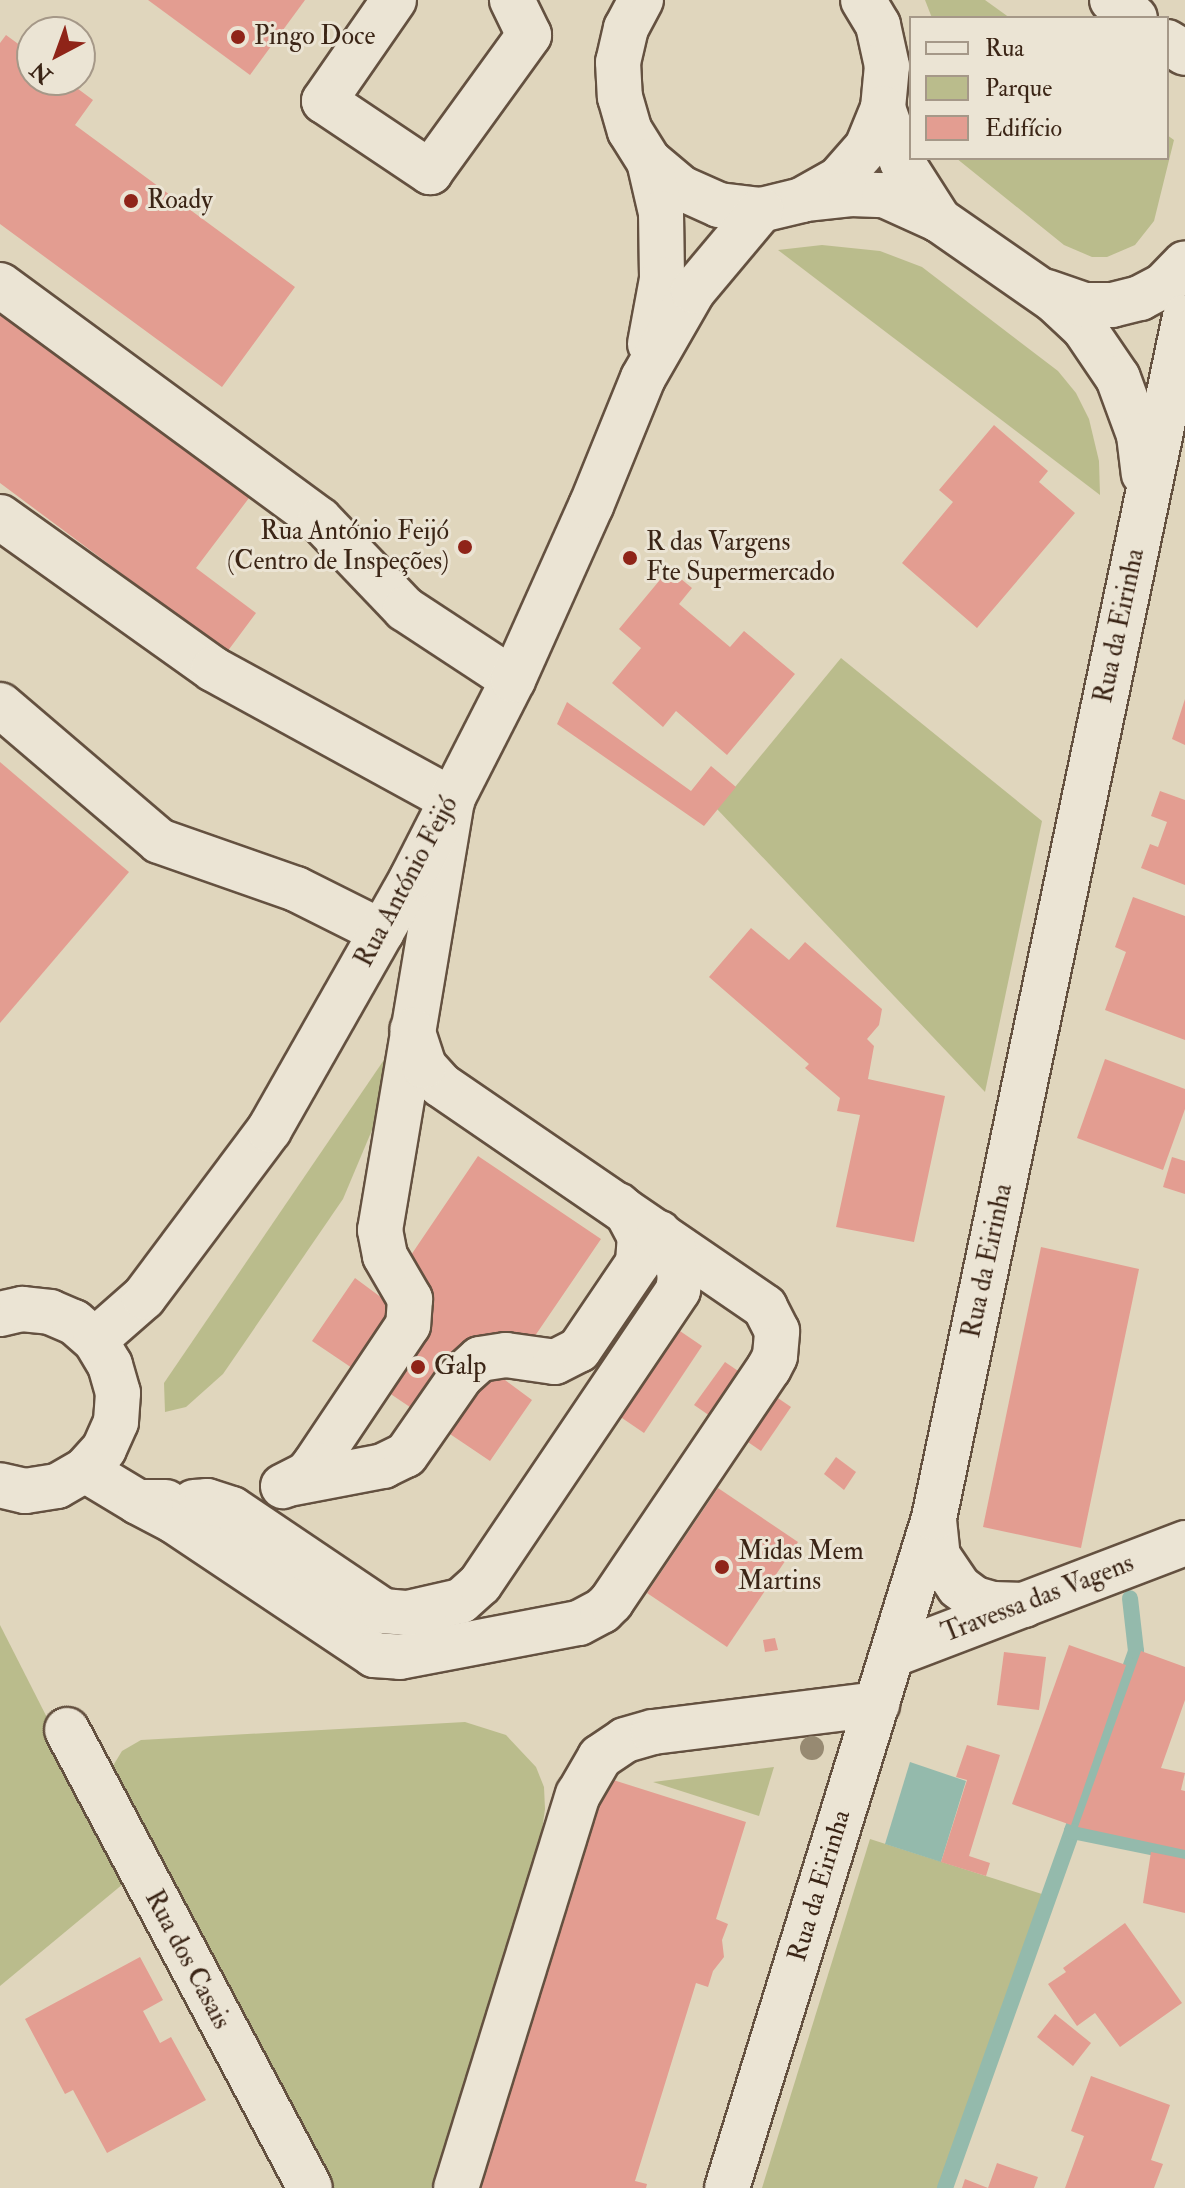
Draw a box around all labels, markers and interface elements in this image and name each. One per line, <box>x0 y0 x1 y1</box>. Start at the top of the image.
north arrow <box>16 16 96 96</box>
legend <box>909 16 1169 160</box>
place label: Pingo Doce <box>254 21 375 53</box>
marker: Pingo Doce <box>229 28 247 46</box>
text: Rua <box>985 33 1024 64</box>
text: N <box>25 56 58 90</box>
text: Parque <box>985 73 1052 104</box>
text: Edifício <box>985 113 1062 144</box>
place label: Roady <box>147 185 213 217</box>
marker: Roady <box>122 192 140 210</box>
place label: Rua António Feijó (Centro de Inspeções) <box>227 516 449 578</box>
place label: R das Vargens Fte Supermercado <box>646 527 835 588</box>
marker: Rua António Feijó (Centro de Inspeções) <box>456 538 474 556</box>
street label: Rua da Eirinha <box>1088 546 1152 706</box>
marker: R das Vargens Fte Supermercado <box>621 549 639 567</box>
street label: Rua António Feijó <box>349 791 465 973</box>
street label: Rua da Eirinha <box>956 1181 1020 1341</box>
place label: Galp <box>434 1351 486 1383</box>
marker: Galp <box>409 1358 427 1376</box>
place label: Midas Mem Martins <box>738 1536 864 1598</box>
street label: Travessa das Vagens <box>938 1548 1138 1650</box>
marker: Midas Mem Martins <box>713 1558 731 1576</box>
street label: Rua da Eirinha <box>782 1806 858 1966</box>
street label: Rua dos Casais <box>137 1885 237 2035</box>

